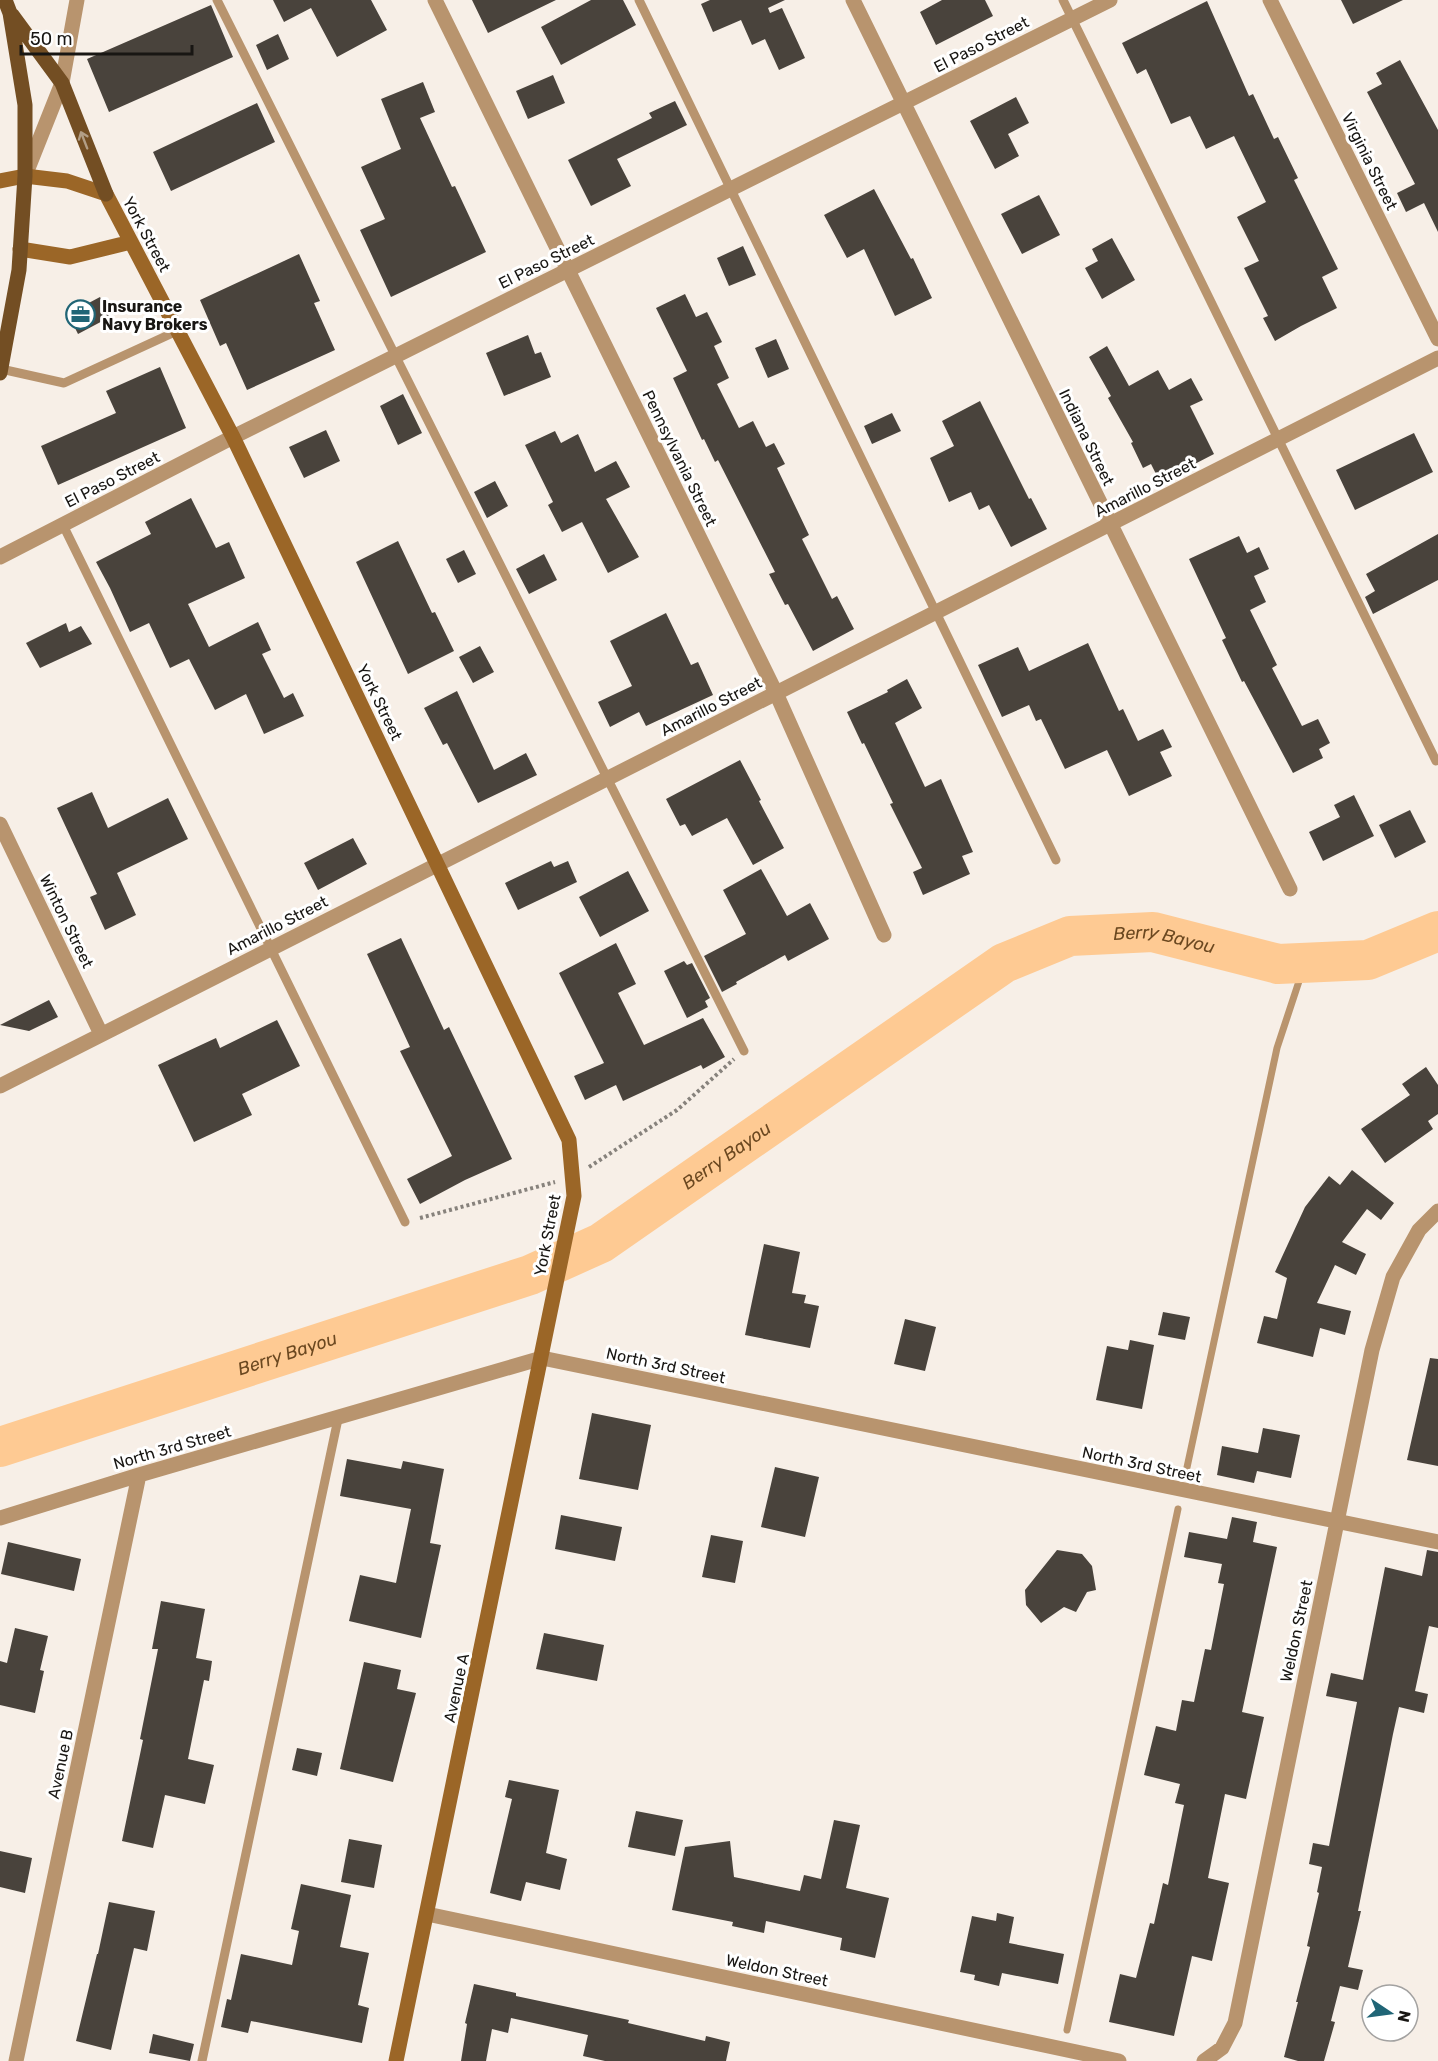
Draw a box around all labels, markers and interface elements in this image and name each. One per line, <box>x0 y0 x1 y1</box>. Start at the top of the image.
street label: El Paso Street <box>931 12 1032 77</box>
scale bar <box>21 18 192 56</box>
text: 50 m <box>30 28 73 50</box>
street label: Virginia Street <box>1338 109 1401 213</box>
one-way arrow <box>78 131 89 150</box>
street label: York Street <box>119 193 174 275</box>
street label: El Paso Street <box>495 230 597 293</box>
place label: Insurance Navy Brokers <box>102 297 208 334</box>
office icon: Insurance Navy Brokers <box>65 299 97 331</box>
street label: Indiana Street <box>1055 386 1118 489</box>
street label: Pennsylvania Street <box>638 387 721 529</box>
street label: El Paso Street <box>62 447 163 512</box>
street label: Amarillo Street <box>1092 454 1199 521</box>
street label: York Street <box>353 661 406 743</box>
street label: Amarillo Street <box>658 673 765 740</box>
street label: Winton Street <box>36 871 97 971</box>
street label: Amarillo Street <box>224 892 331 959</box>
water label: Berry Bayou <box>1113 920 1217 958</box>
water label: Berry Bayou <box>678 1117 775 1194</box>
street label: York Street <box>530 1193 565 1277</box>
water label: Berry Bayou <box>235 1327 340 1380</box>
street label: North 3rd Street <box>604 1344 727 1387</box>
street label: North 3rd Street <box>111 1422 233 1473</box>
street label: North 3rd Street <box>1080 1443 1203 1486</box>
street label: Weldon Street <box>1276 1578 1317 1684</box>
street label: Avenue A <box>440 1651 473 1724</box>
street label: Avenue B <box>44 1728 77 1801</box>
street label: Weldon Street <box>724 1950 830 1991</box>
north arrow <box>1360 1983 1420 2043</box>
text: N <box>1394 2009 1415 2024</box>

